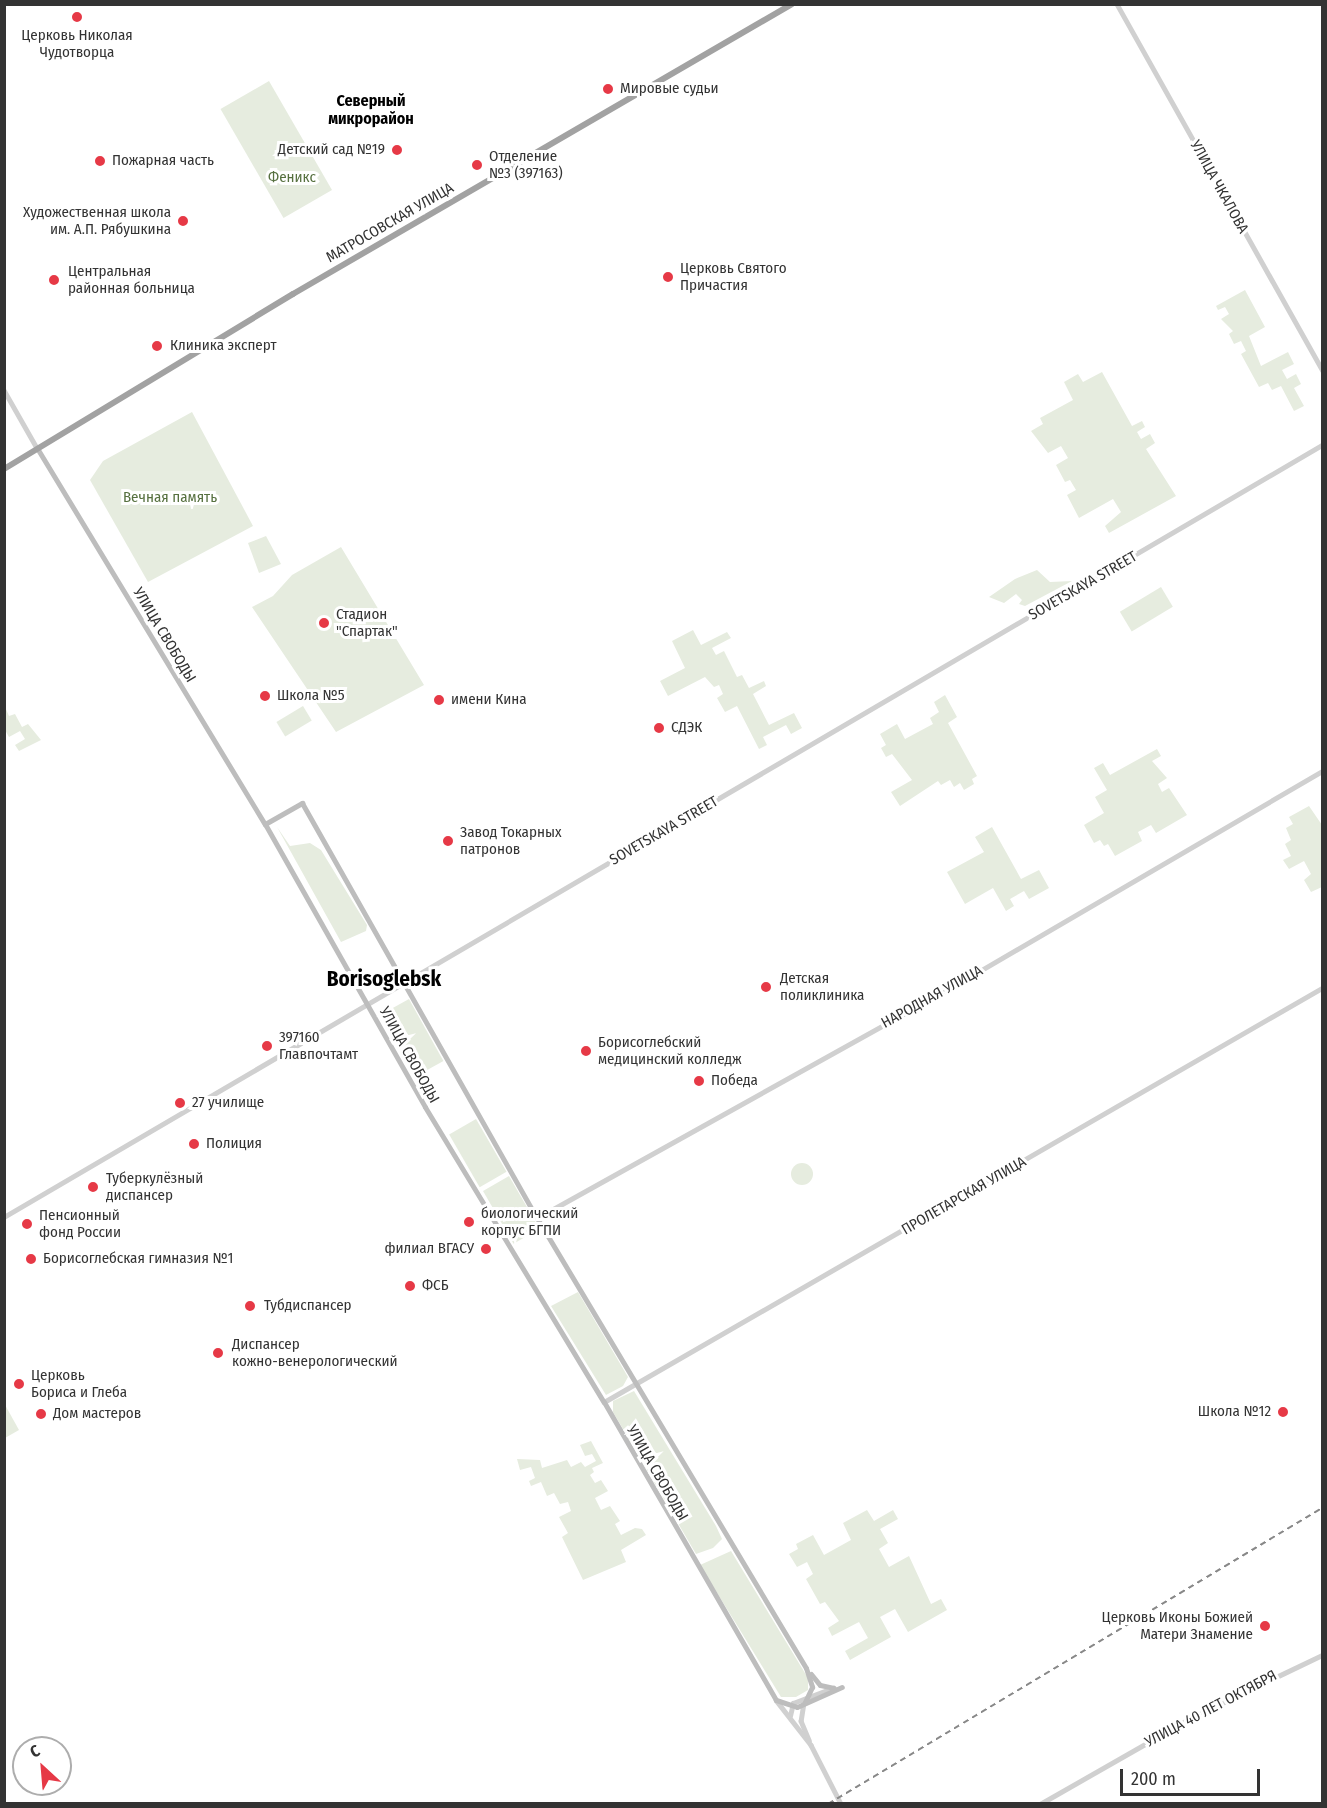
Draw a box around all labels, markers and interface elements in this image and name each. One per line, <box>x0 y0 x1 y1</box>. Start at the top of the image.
marker: Церковь Николая Чудотворца <box>70 10 84 24</box>
place label: Церковь Николая Чудотворца <box>21 26 133 61</box>
place label: Мировые судьи <box>620 80 719 98</box>
marker: Мировые судьи <box>601 82 615 96</box>
district label: Северный микрорайон <box>328 91 414 129</box>
street label: УЛИЦА ЧКАЛОВА <box>1186 137 1252 237</box>
place label: Детский сад №19 <box>278 141 385 159</box>
marker: Детский сад №19 <box>390 143 404 157</box>
place label: Отделение №3 (397163) <box>489 147 563 182</box>
place label: Пожарная часть <box>112 152 214 170</box>
marker: Пожарная часть <box>93 154 107 168</box>
marker: Отделение №3 (397163) <box>470 158 484 172</box>
park label: Феникс <box>268 169 316 187</box>
street label: МАТРОСОВСКАЯ УЛИЦА <box>323 179 457 267</box>
place label: Художественная школа им. А.П. Рябушкина <box>23 203 171 238</box>
marker: Художественная школа им. А.П. Рябушкина <box>176 214 190 228</box>
place label: Церковь Святого Причастия <box>680 259 787 294</box>
place label: Центральная районная больница <box>68 262 195 297</box>
marker: Церковь Святого Причастия <box>661 270 675 284</box>
marker: Центральная районная больница <box>45 271 63 289</box>
marker: Клиника эксперт <box>148 337 166 355</box>
place label: Клиника эксперт <box>170 337 276 355</box>
park label: Вечная память <box>123 489 217 507</box>
street label: SOVETSKAYA STREET <box>1026 548 1140 624</box>
street label: УЛИЦА СВОБОДЫ <box>129 584 199 686</box>
place label: Стадион "Спартак" <box>336 605 398 640</box>
marker: Стадион "Спартак" <box>317 616 331 630</box>
place label: Школа №5 <box>277 687 345 705</box>
marker: Школа №5 <box>258 689 272 703</box>
place label: имени Кина <box>451 691 527 709</box>
marker: имени Кина <box>432 693 446 707</box>
place label: СДЭК <box>671 719 702 737</box>
marker: СДЭК <box>652 721 666 735</box>
street label: SOVETSKAYA STREET <box>607 793 721 869</box>
place label: Завод Токарных патронов <box>460 823 561 858</box>
marker: Завод Токарных патронов <box>441 834 455 848</box>
street label: НАРОДНАЯ УЛИЦА <box>878 962 986 1032</box>
district label: Borisoglebsk <box>327 966 441 992</box>
place label: Детская поликлиника <box>780 969 864 1004</box>
marker: Детская поликлиника <box>757 978 775 996</box>
street label: УЛИЦА СВОБОДЫ <box>375 1004 443 1106</box>
place label: 397160 Главпочтамт <box>279 1028 358 1063</box>
place label: Борисоглебский медицинский колледж <box>598 1033 742 1068</box>
marker: 397160 Главпочтамт <box>260 1039 274 1053</box>
marker: Борисоглебский медицинский колледж <box>579 1044 593 1058</box>
place label: Победа <box>711 1072 758 1090</box>
marker: Победа <box>692 1074 706 1088</box>
place label: 27 училище <box>192 1094 264 1112</box>
marker: 27 училище <box>173 1096 187 1110</box>
place label: Полиция <box>206 1135 262 1153</box>
marker: Полиция <box>187 1137 201 1151</box>
street label: ПРОЛЕТАРСКАЯ УЛИЦА <box>898 1153 1030 1239</box>
place label: Туберкулёзный диспансер <box>106 1169 203 1204</box>
marker: Туберкулёзный диспансер <box>84 1178 102 1196</box>
place label: биологический корпус БГПИ <box>481 1204 578 1239</box>
place label: Пенсионный фонд России <box>39 1206 121 1241</box>
marker: биологический корпус БГПИ <box>462 1215 476 1229</box>
marker: Пенсионный фонд России <box>20 1217 34 1231</box>
place label: филиал ВГАСУ <box>384 1240 474 1258</box>
marker: филиал ВГАСУ <box>479 1242 493 1256</box>
place label: Борисоглебская гимназия №1 <box>43 1250 233 1268</box>
marker: Борисоглебская гимназия №1 <box>24 1252 38 1266</box>
place label: ФСБ <box>422 1277 449 1295</box>
marker: ФСБ <box>403 1279 417 1293</box>
marker: Тубдиспансер <box>241 1297 259 1315</box>
place label: Тубдиспансер <box>264 1297 352 1315</box>
place label: Диспансер кожно-венерологический <box>232 1335 398 1370</box>
marker: Диспансер кожно-венерологический <box>209 1344 227 1362</box>
place label: Церковь Бориса и Глеба <box>31 1366 127 1401</box>
marker: Церковь Бориса и Глеба <box>12 1377 26 1391</box>
place label: Школа №12 <box>1198 1403 1271 1421</box>
place label: Дом мастеров <box>53 1405 141 1423</box>
marker: Школа №12 <box>1276 1405 1290 1419</box>
marker: Дом мастеров <box>34 1407 48 1421</box>
street label: УЛИЦА СВОБОДЫ <box>622 1422 692 1524</box>
place label: Церковь Иконы Божией Матери Знамение <box>1102 1608 1253 1643</box>
marker: Церковь Иконы Божией Матери Знамение <box>1258 1619 1272 1633</box>
street label: УЛИЦА 40 ЛЕТ ОКТЯБРЯ <box>1142 1667 1280 1751</box>
north arrow <box>12 1736 72 1796</box>
text: С <box>27 1741 43 1762</box>
scale bar <box>1123 1757 1262 1795</box>
text: 200 m <box>1131 1768 1176 1790</box>

